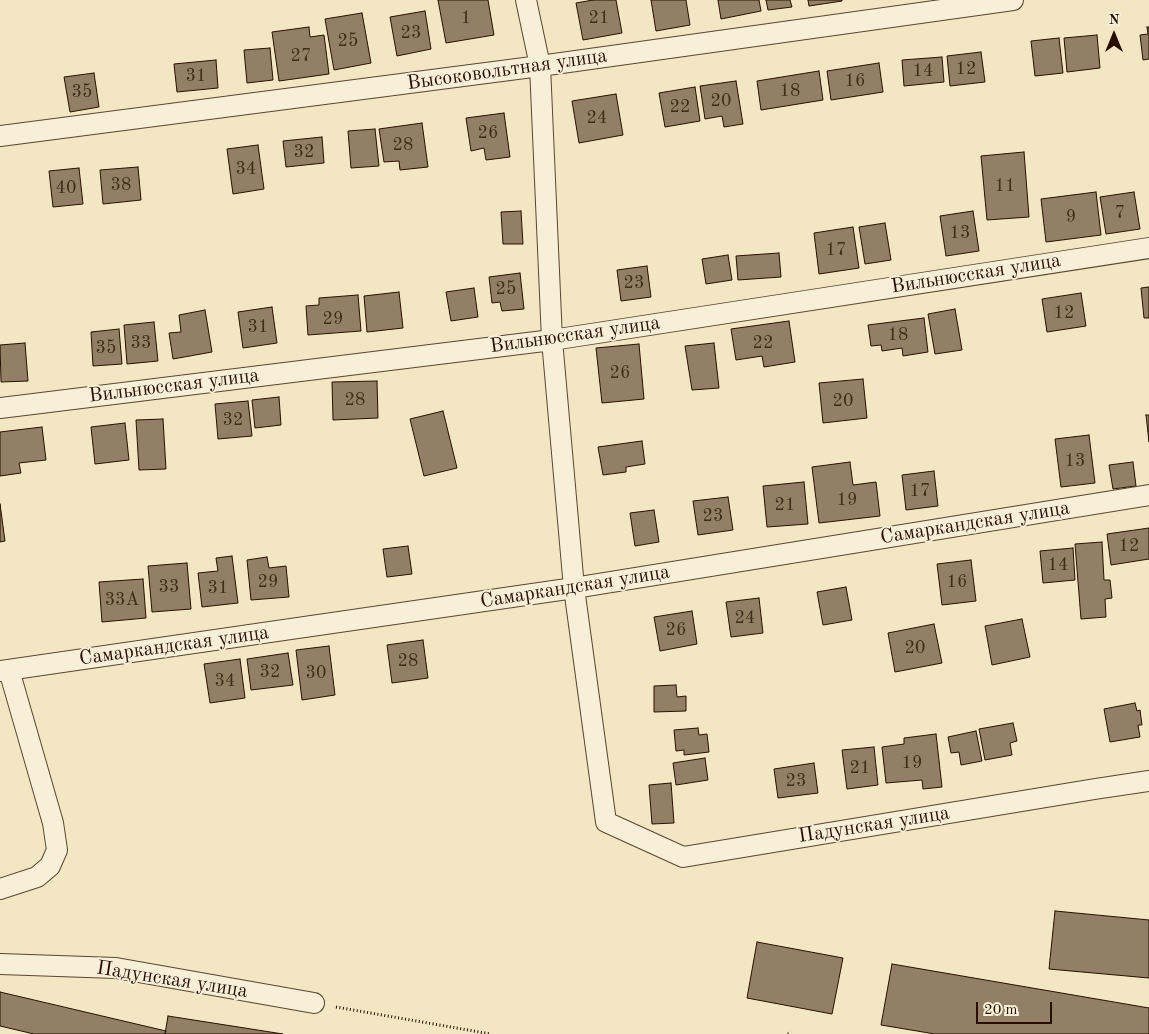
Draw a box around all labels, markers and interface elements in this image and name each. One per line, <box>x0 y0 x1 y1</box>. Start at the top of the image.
house number: 1 <box>461 7 471 29</box>
house number: 21 <box>589 7 609 29</box>
north arrow <box>1089 10 1139 60</box>
text: N <box>1109 13 1119 27</box>
house number: 23 <box>401 22 421 44</box>
house number: 25 <box>338 30 358 52</box>
street label: Высоковольтная улица <box>405 44 609 96</box>
house number: 27 <box>291 45 311 67</box>
house number: 12 <box>956 58 976 80</box>
house number: 14 <box>913 60 933 82</box>
house number: 31 <box>186 65 206 87</box>
house number: 16 <box>845 70 865 92</box>
house number: 18 <box>780 80 800 102</box>
house number: 35 <box>72 81 92 103</box>
house number: 20 <box>711 90 731 112</box>
house number: 22 <box>670 96 690 118</box>
house number: 24 <box>587 107 607 129</box>
house number: 26 <box>478 122 498 144</box>
house number: 28 <box>393 134 413 156</box>
house number: 32 <box>294 141 314 163</box>
house number: 34 <box>236 158 256 180</box>
house number: 38 <box>111 174 131 196</box>
house number: 11 <box>995 175 1015 197</box>
house number: 40 <box>56 177 76 199</box>
house number: 7 <box>1115 202 1125 224</box>
house number: 9 <box>1066 206 1076 228</box>
house number: 13 <box>950 222 970 244</box>
house number: 17 <box>826 239 846 261</box>
street label: Вильнюсская улица <box>889 249 1063 299</box>
house number: 23 <box>624 272 644 294</box>
house number: 25 <box>496 278 516 300</box>
house number: 12 <box>1054 302 1074 324</box>
house number: 29 <box>323 308 343 330</box>
street label: Вильнюсская улица <box>488 311 662 359</box>
house number: 31 <box>248 316 268 338</box>
house number: 18 <box>888 324 908 346</box>
house number: 33 <box>131 332 151 354</box>
house number: 22 <box>753 332 773 354</box>
house number: 35 <box>96 337 116 359</box>
house number: 26 <box>610 362 630 384</box>
street label: Вильнюсская улица <box>87 364 261 408</box>
house number: 28 <box>345 389 365 411</box>
house number: 20 <box>833 390 853 412</box>
house number: 32 <box>223 409 243 431</box>
house number: 13 <box>1065 450 1085 472</box>
house number: 17 <box>910 480 930 502</box>
house number: 19 <box>837 489 857 511</box>
house number: 21 <box>775 494 795 516</box>
street label: Самаркандская улица <box>879 496 1071 550</box>
house number: 23 <box>703 505 723 527</box>
house number: 12 <box>1119 535 1139 557</box>
house number: 14 <box>1048 554 1068 576</box>
street label: Самаркандская улица <box>479 560 671 614</box>
house number: 29 <box>258 571 278 593</box>
house number: 16 <box>947 571 967 593</box>
house number: 33 <box>159 576 179 598</box>
house number: 31 <box>208 577 228 599</box>
house number: 33А <box>105 589 139 611</box>
house number: 24 <box>735 607 755 629</box>
house number: 26 <box>666 619 686 641</box>
street label: Самаркандская улица <box>78 621 270 671</box>
house number: 20 <box>905 637 925 659</box>
house number: 28 <box>398 650 418 672</box>
house number: 32 <box>260 661 280 683</box>
house number: 30 <box>306 662 326 684</box>
house number: 34 <box>215 670 235 692</box>
house number: 19 <box>902 752 922 774</box>
house number: 21 <box>850 757 870 779</box>
house number: 23 <box>786 770 806 792</box>
street label: Падунская улица <box>797 801 951 849</box>
street label: Падунская улица <box>95 956 249 1004</box>
scale bar <box>979 992 1055 1024</box>
text: 20 m <box>984 1003 1018 1018</box>

